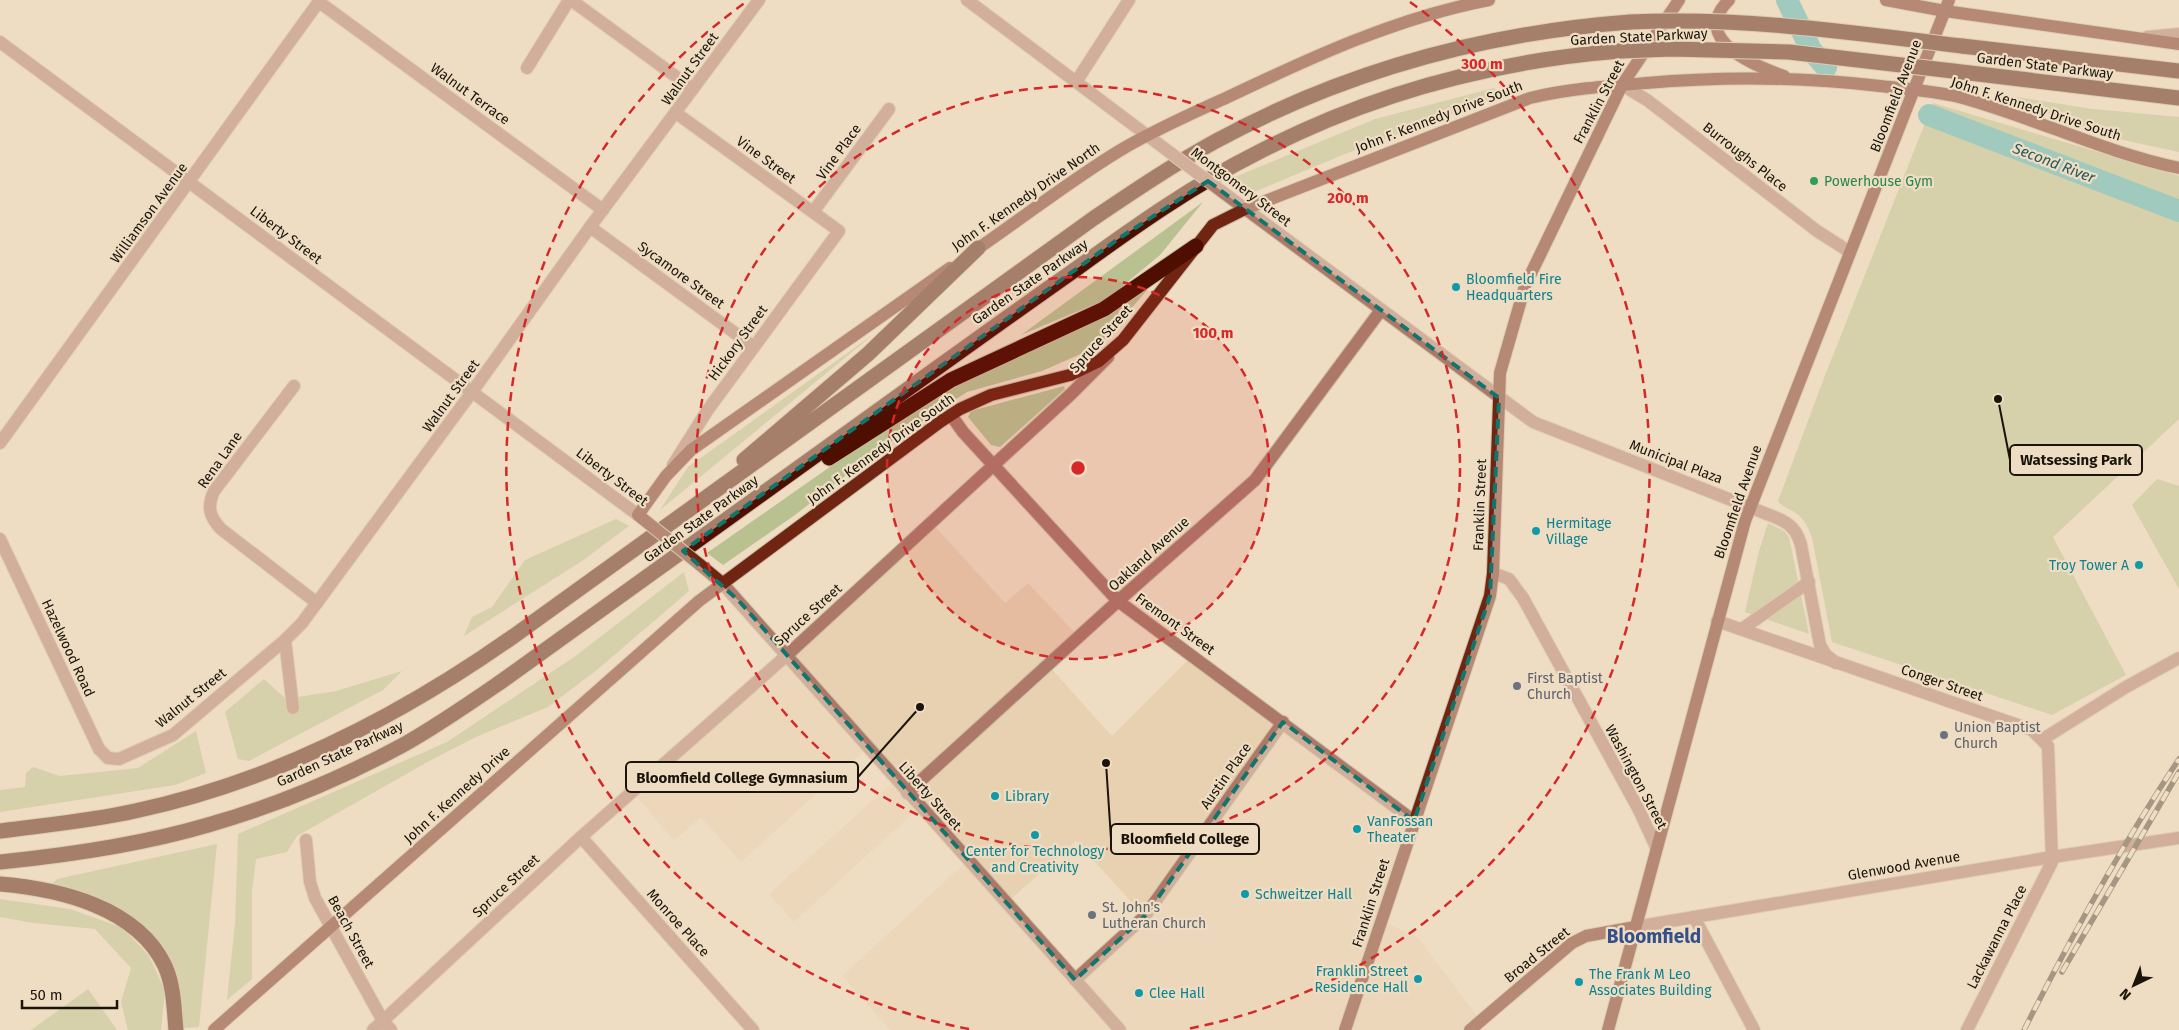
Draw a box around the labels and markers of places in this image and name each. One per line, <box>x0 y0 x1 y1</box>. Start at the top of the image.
place label: Powerhouse Gym <box>1824 173 1933 190</box>
marker: Powerhouse Gym <box>1808 175 1820 187</box>
place label: Bloomfield Fire Headquarters <box>1466 271 1562 304</box>
marker: Bloomfield Fire Headquarters <box>1450 281 1462 293</box>
callout: Watsessing Park <box>2010 445 2142 475</box>
centre of rings <box>1069 459 1087 477</box>
place label: Hermitage Village <box>1546 515 1612 548</box>
marker: Hermitage Village <box>1530 525 1542 537</box>
place label: Troy Tower A <box>2049 557 2129 574</box>
marker: Troy Tower A <box>2133 559 2145 571</box>
place label: First Baptist Church <box>1527 670 1604 703</box>
marker: First Baptist Church <box>1511 680 1523 692</box>
place label: Union Baptist Church <box>1954 719 2041 752</box>
marker: Union Baptist Church <box>1938 729 1950 741</box>
callout: Bloomfield College Gymnasium <box>626 762 858 792</box>
place label: Library <box>1005 788 1049 805</box>
marker: Library <box>989 790 1001 802</box>
place label: VanFossan Theater <box>1367 813 1433 846</box>
marker: VanFossan Theater <box>1351 823 1363 835</box>
callout: Bloomfield College <box>1111 824 1259 854</box>
marker: Center for Technology and Creativity <box>1029 829 1041 841</box>
place label: Center for Technology and Creativity <box>966 843 1104 876</box>
place label: Schweitzer Hall <box>1255 886 1352 903</box>
marker: Schweitzer Hall <box>1239 888 1251 900</box>
place label: St. John's Lutheran Church <box>1102 899 1206 932</box>
marker: St. John's Lutheran Church <box>1086 909 1098 921</box>
place label: Franklin Street Residence Hall <box>1314 963 1409 996</box>
place label: The Frank M Leo Associates Building <box>1589 966 1712 999</box>
marker: Franklin Street Residence Hall <box>1412 973 1424 985</box>
marker: The Frank M Leo Associates Building <box>1573 976 1585 988</box>
place label: Clee Hall <box>1149 985 1205 1002</box>
marker: Clee Hall <box>1133 987 1145 999</box>

